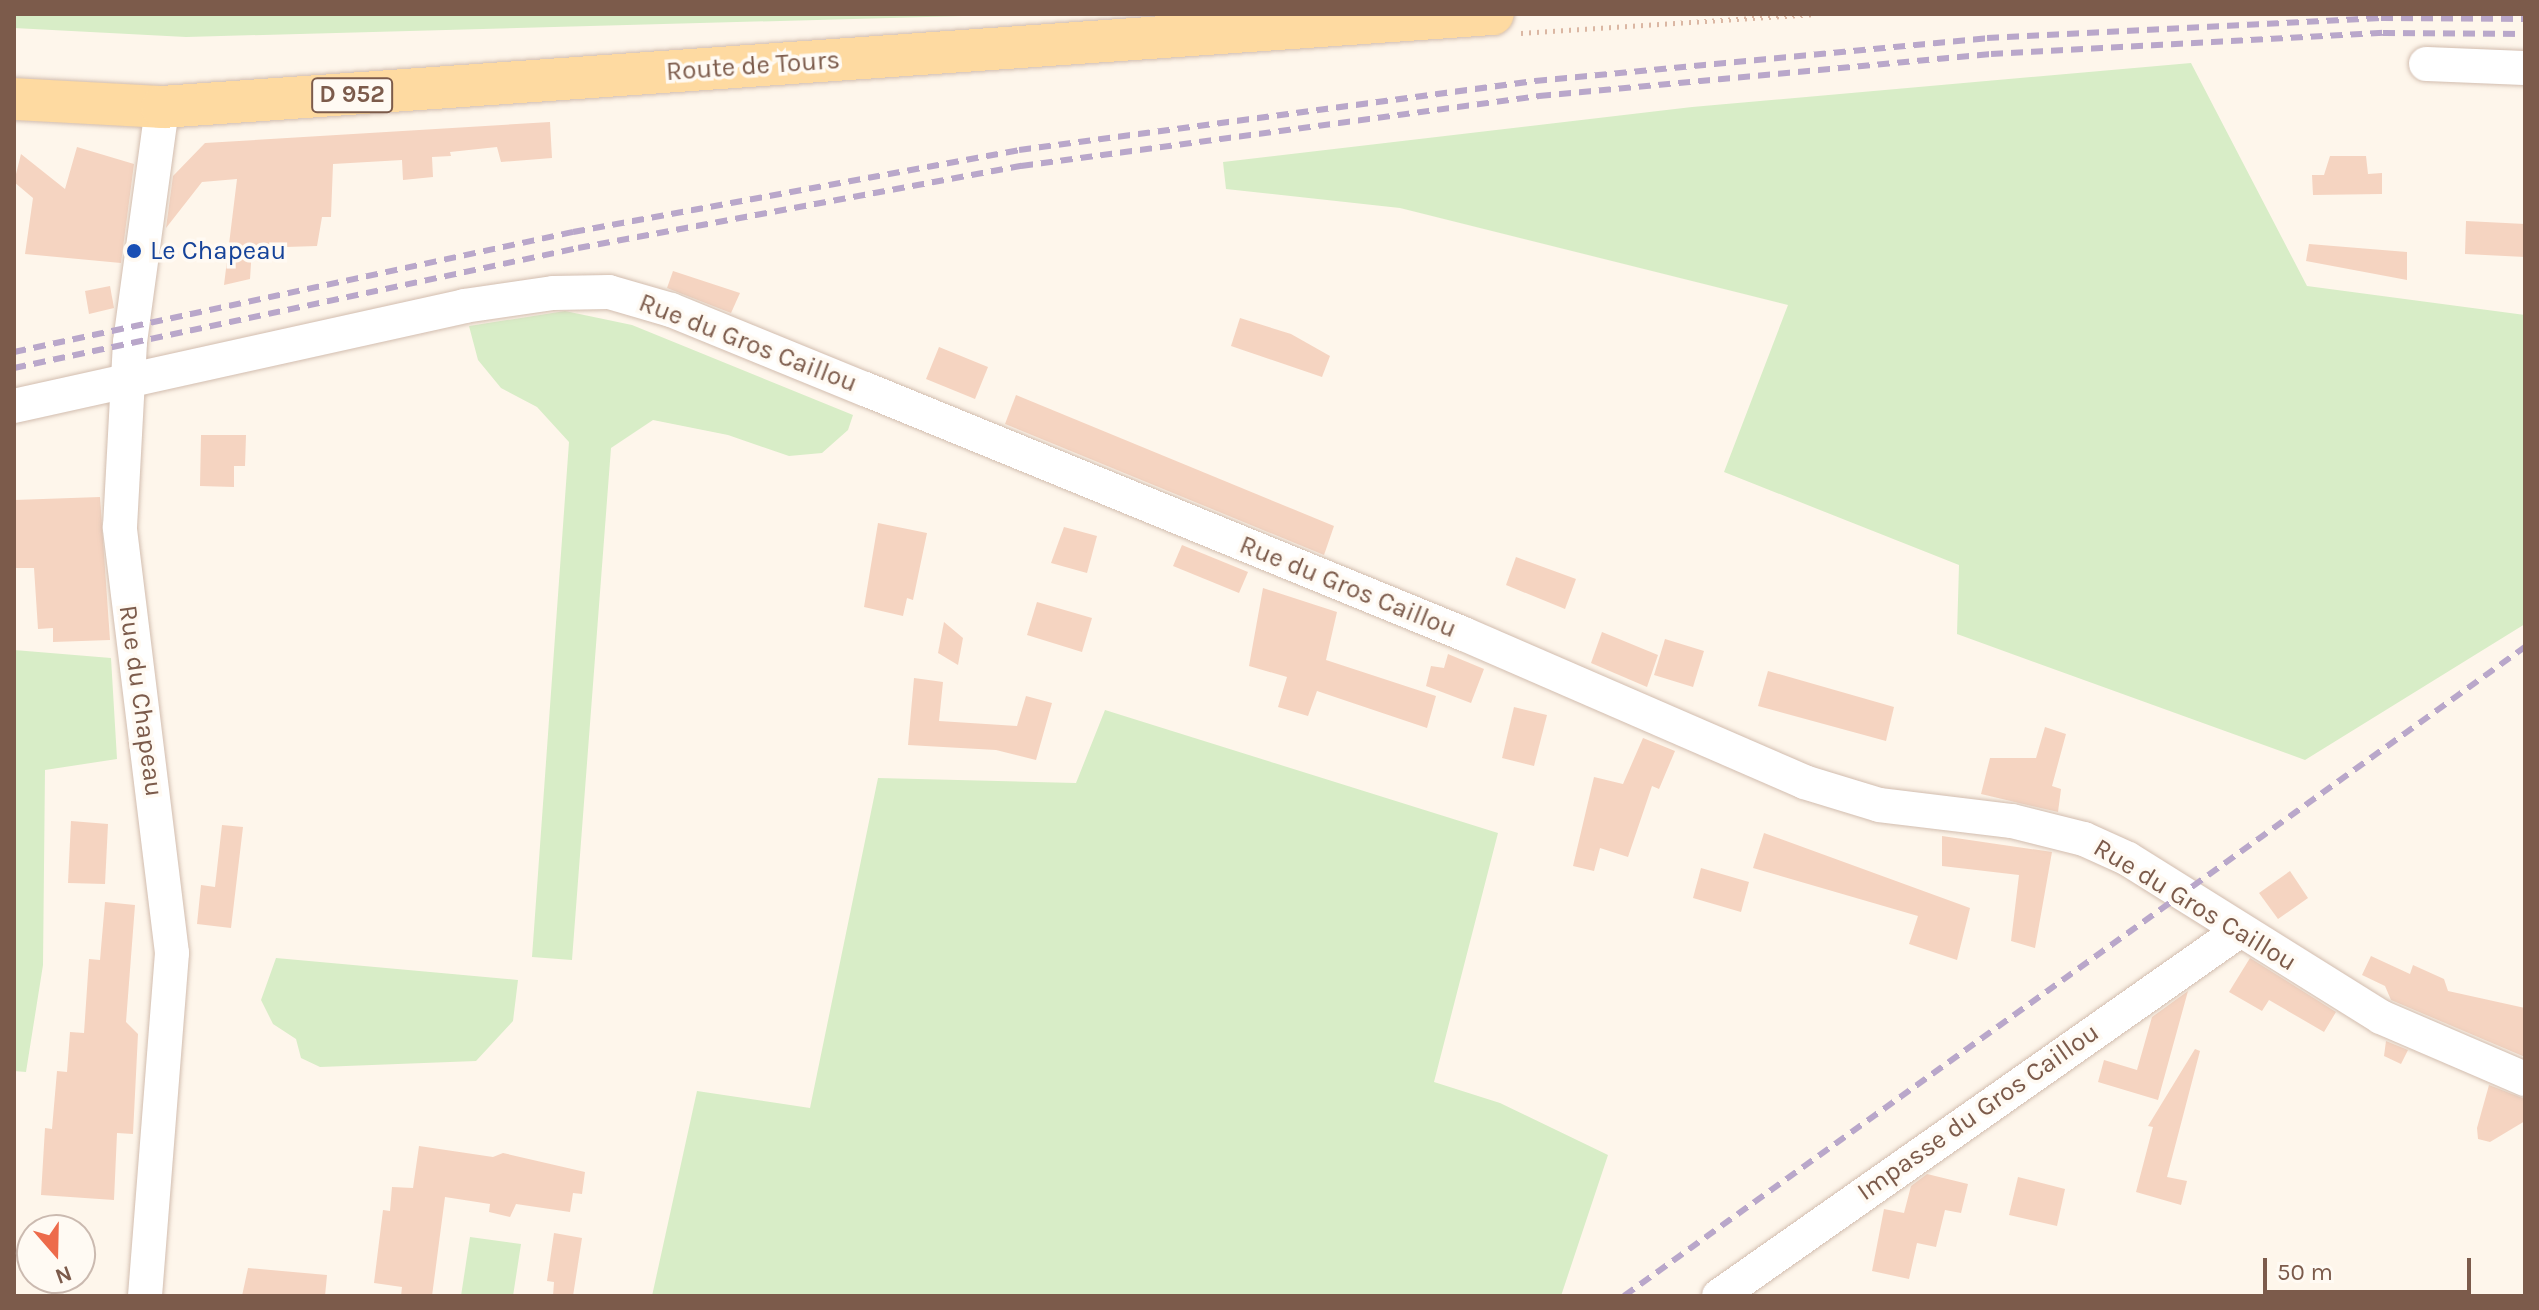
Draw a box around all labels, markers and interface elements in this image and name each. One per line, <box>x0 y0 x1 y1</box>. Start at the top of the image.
street label: Route de Tours <box>665 44 841 88</box>
road number: D 952 <box>310 75 394 115</box>
place label: Le Chapeau <box>150 235 286 267</box>
marker: Le Chapeau <box>125 242 143 260</box>
street label: Rue du Gros Caillou <box>634 287 862 399</box>
street label: Rue du Gros Caillou <box>1235 529 1461 645</box>
street label: Rue du Chapeau <box>112 603 170 799</box>
street label: Rue du Gros Caillou <box>2088 832 2302 978</box>
street label: Impasse du Gros Caillou <box>1851 1017 2105 1207</box>
north arrow <box>16 1214 96 1294</box>
scale bar <box>2267 1242 2475 1292</box>
text: 50 m <box>2277 1258 2333 1286</box>
text: N <box>52 1260 75 1290</box>

